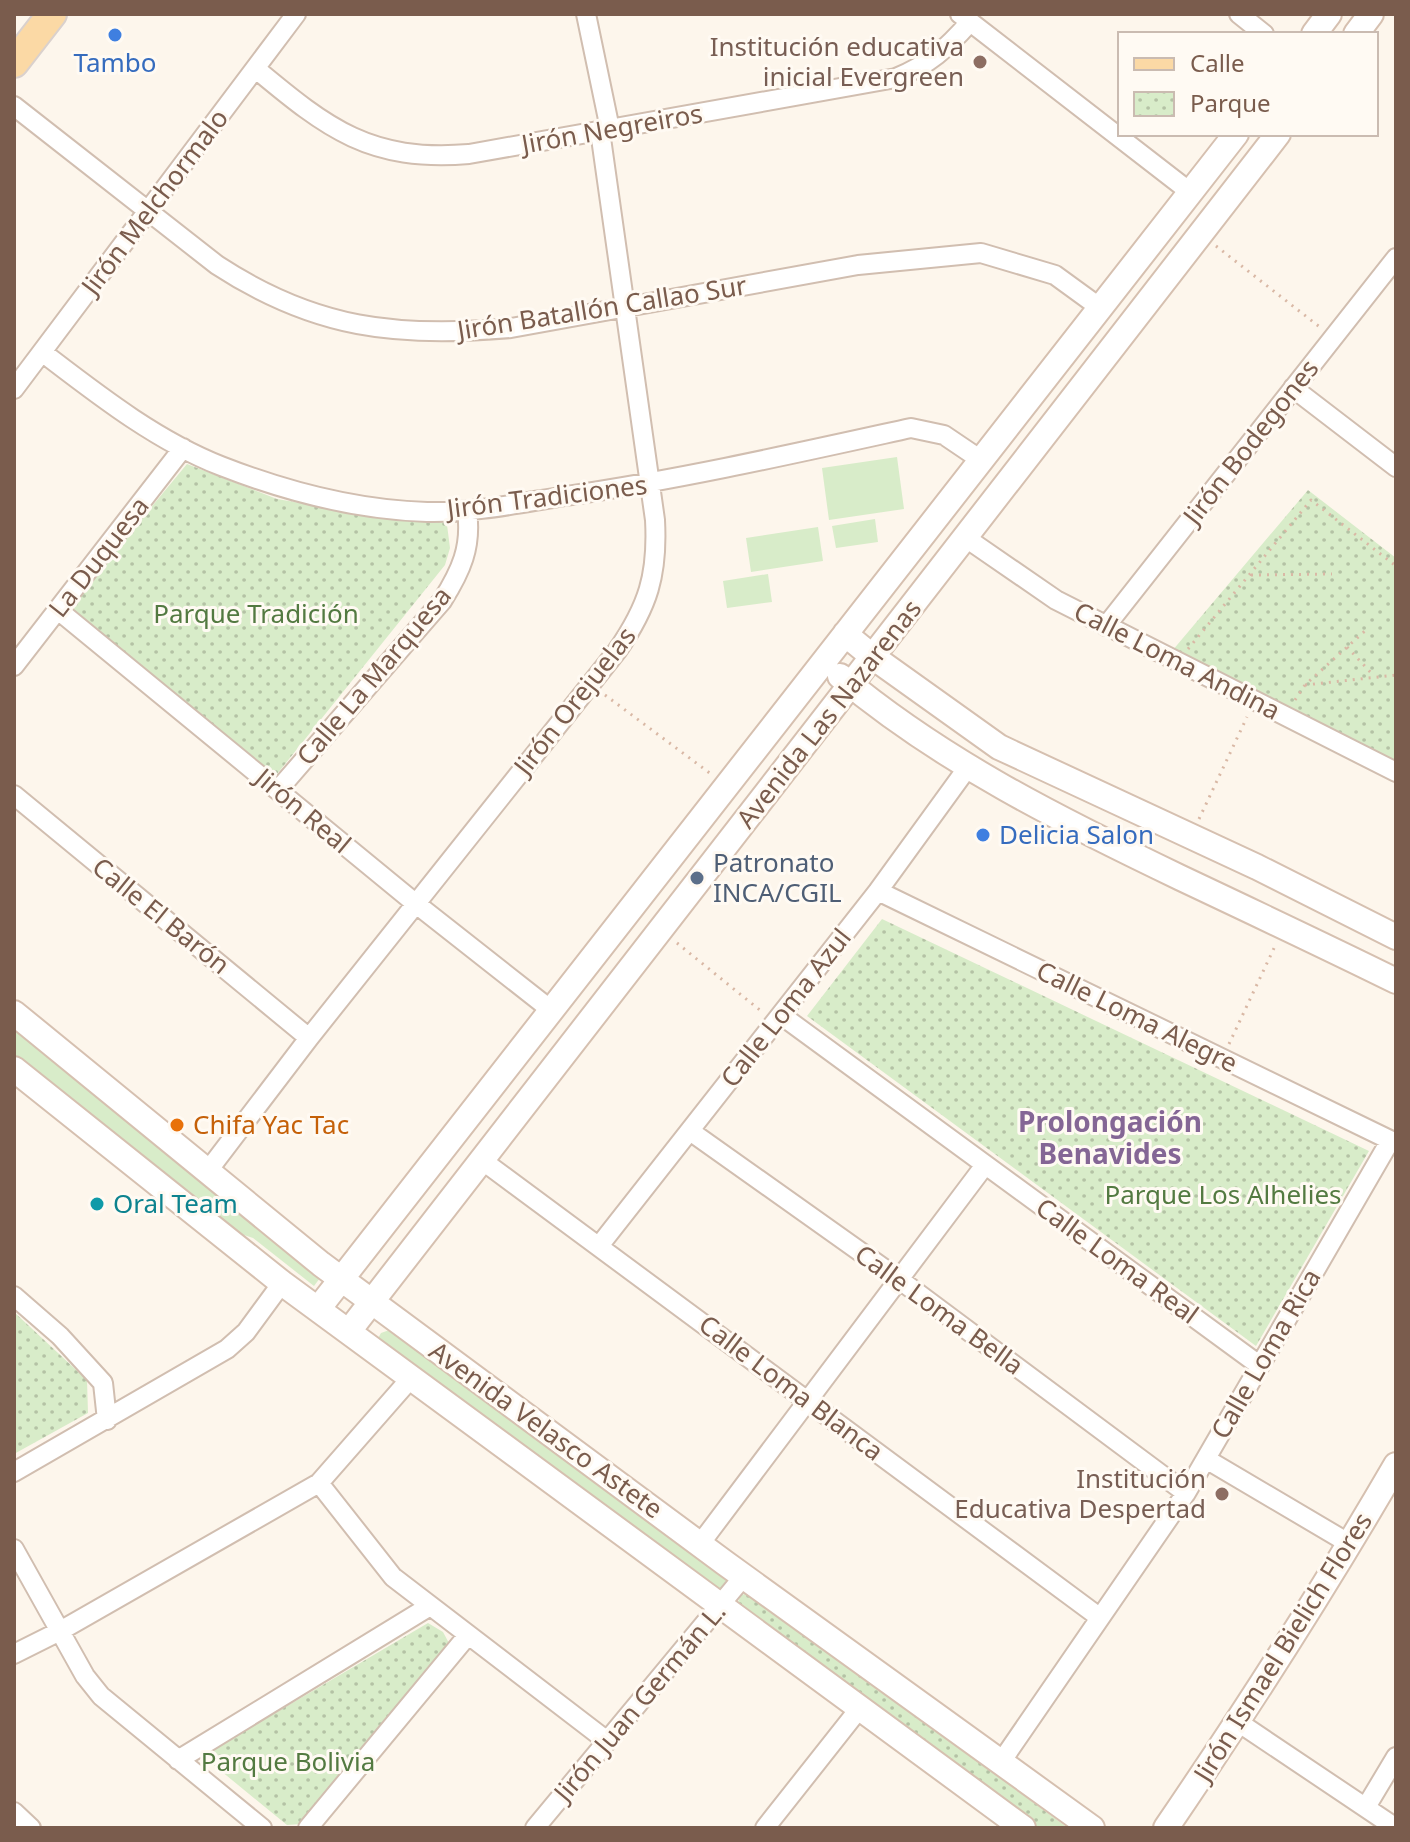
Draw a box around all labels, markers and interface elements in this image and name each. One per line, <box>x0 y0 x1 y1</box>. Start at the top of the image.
marker: Tambo <box>106 26 124 44</box>
place label: Institución educativa inicial Evergreen <box>710 28 964 94</box>
legend <box>1118 32 1378 136</box>
place label: Tambo <box>74 44 157 80</box>
text: Calle <box>1190 46 1245 79</box>
marker: Institución educativa inicial Evergreen <box>971 53 989 71</box>
text: Parque <box>1190 86 1271 119</box>
street label: Jirón Negreiros <box>516 94 705 162</box>
street label: Jirón Melchormalo <box>71 101 236 304</box>
street label: Jirón Batallón Callao Sur <box>452 266 749 348</box>
street label: Jirón Bodegones <box>1172 351 1326 534</box>
street label: Jirón Tradiciones <box>442 466 649 527</box>
street label: La Duquesa <box>40 489 157 624</box>
street label: Calle La Marquesa <box>288 578 459 772</box>
street label: Avenida Las Nazarenas <box>727 592 929 835</box>
street label: Calle Loma Andina <box>1068 593 1287 728</box>
park label: Parque Tradición <box>153 595 359 631</box>
street label: Jirón Orejuelas <box>503 619 643 784</box>
street label: Jirón Real <box>246 758 359 861</box>
place label: Delicia Salon <box>999 816 1154 852</box>
marker: Delicia Salon <box>974 826 992 844</box>
place label: Patronato INCA/CGIL <box>713 844 842 910</box>
street label: Calle El Barón <box>85 849 238 982</box>
marker: Patronato INCA/CGIL <box>688 869 706 887</box>
street label: Calle Loma Azul <box>712 920 859 1094</box>
street label: Calle Loma Alegre <box>1031 952 1244 1080</box>
district label: Prolongación Benavides <box>1018 1102 1202 1172</box>
place label: Chifa Yac Tac <box>193 1106 349 1142</box>
marker: Chifa Yac Tac <box>168 1116 186 1134</box>
park label: Parque Los Alhelies <box>1104 1176 1342 1212</box>
place label: Oral Team <box>113 1185 238 1221</box>
street label: Calle Loma Real <box>1029 1189 1206 1331</box>
marker: Oral Team <box>88 1195 106 1213</box>
street label: Calle Loma Bella <box>848 1236 1031 1383</box>
street label: Calle Loma Rica <box>1202 1262 1328 1445</box>
street label: Calle Loma Blanca <box>692 1306 891 1468</box>
street label: Avenida Velasco Astete <box>423 1332 671 1526</box>
place label: Institución Educativa Despertad <box>954 1460 1206 1526</box>
marker: Institución Educativa Despertad <box>1213 1485 1231 1503</box>
street label: Jirón Ismael Bielich Flores <box>1183 1505 1380 1790</box>
street label: Jirón Juan Germán L. <box>543 1594 733 1811</box>
park label: Parque Bolivia <box>201 1743 375 1779</box>

